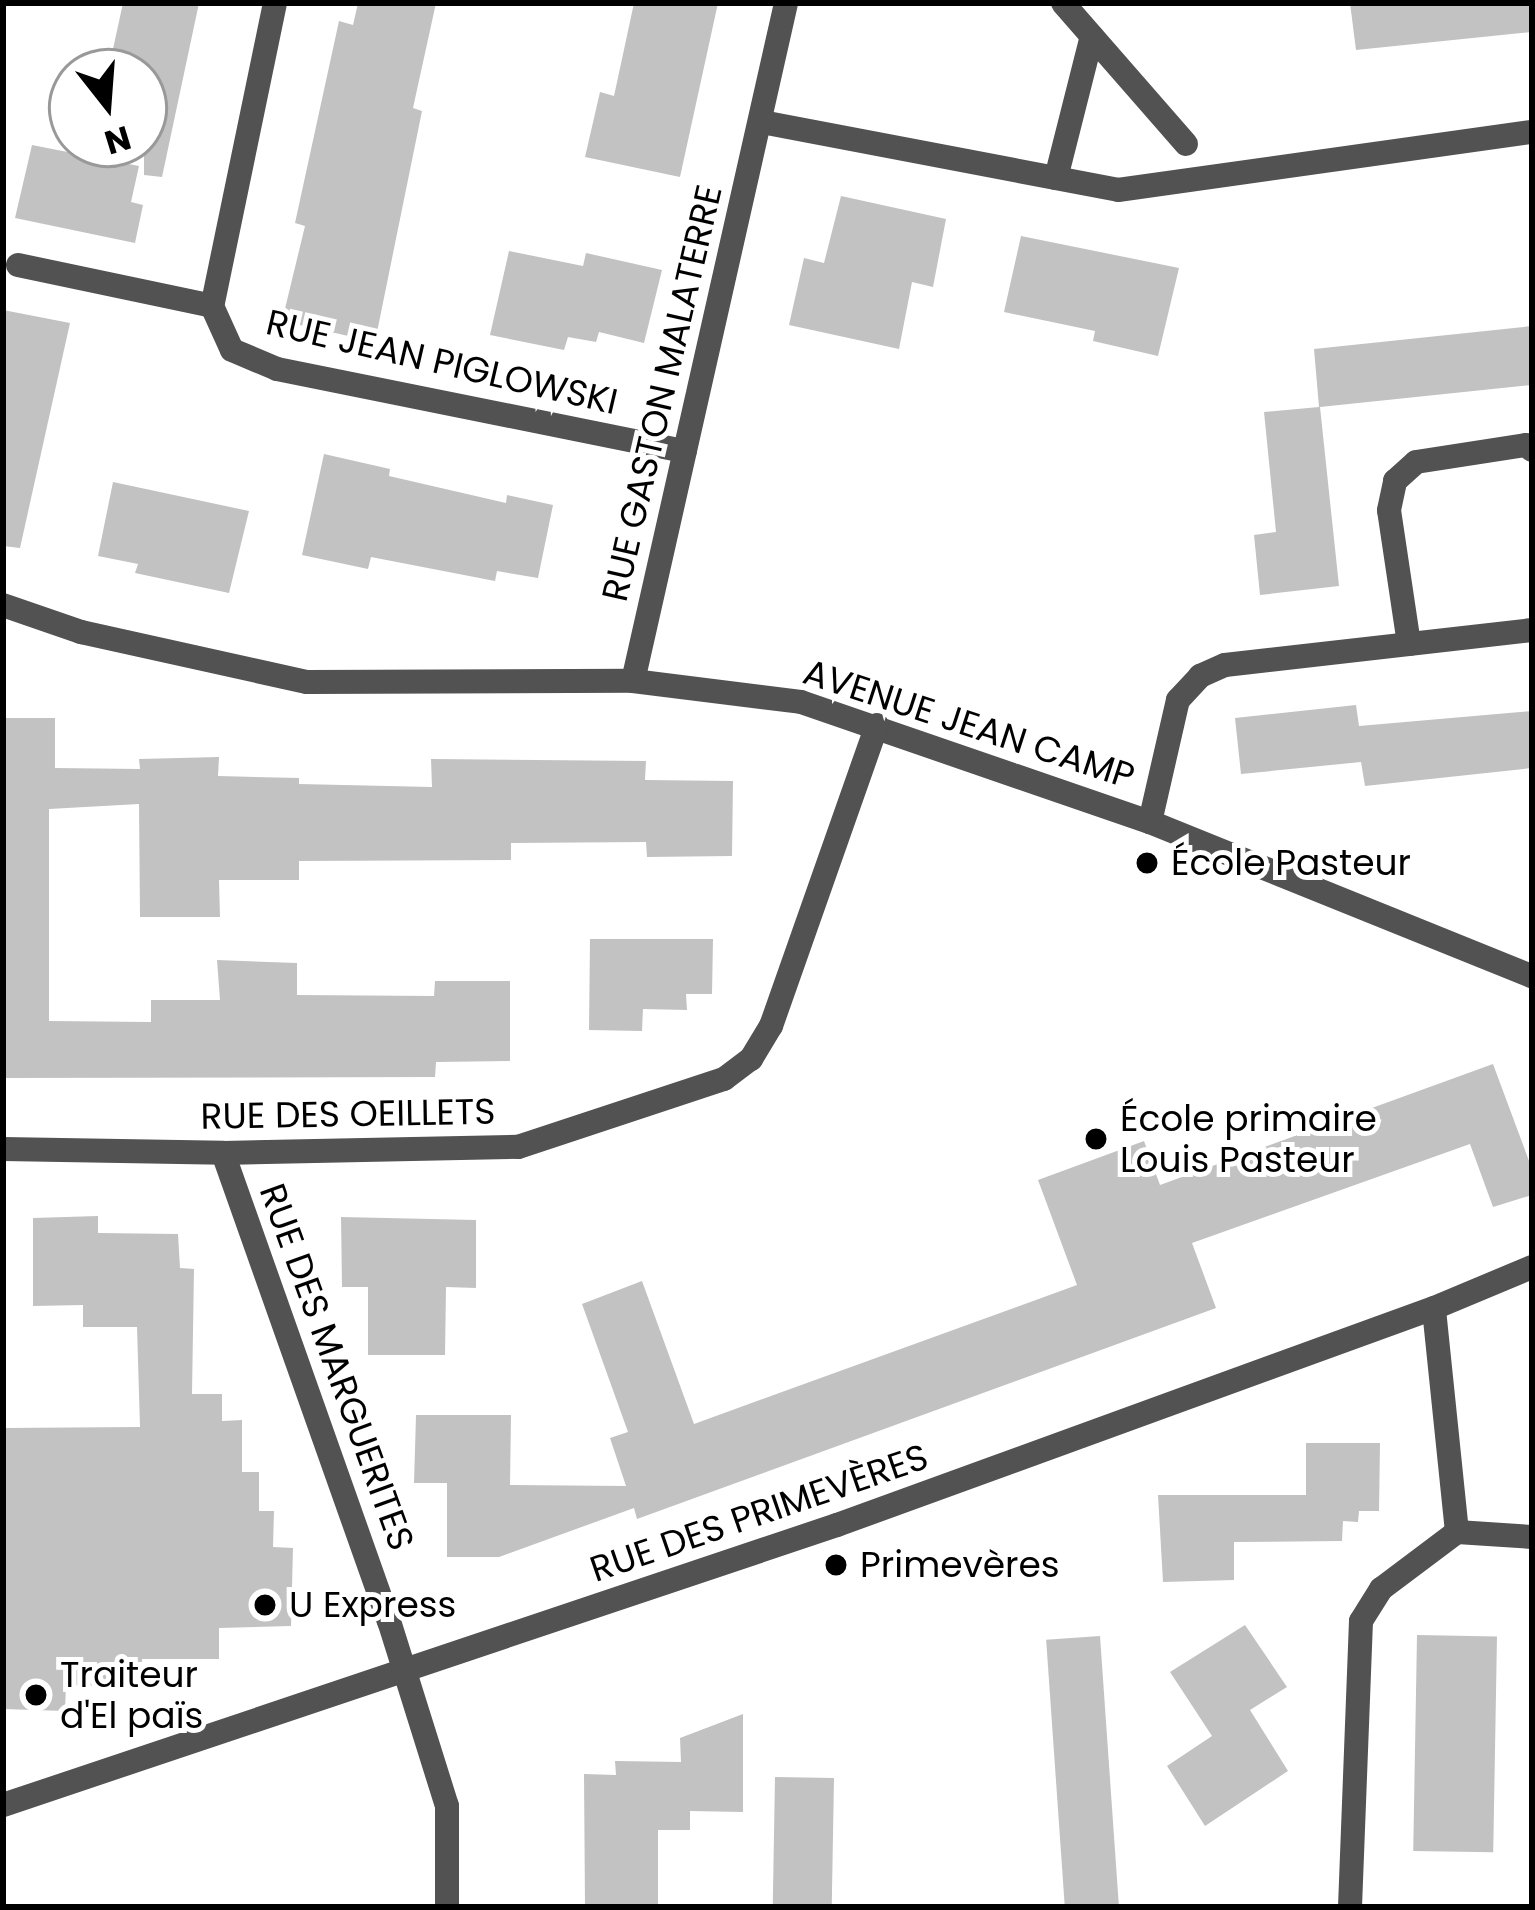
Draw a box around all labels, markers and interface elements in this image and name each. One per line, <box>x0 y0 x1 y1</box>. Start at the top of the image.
north arrow <box>48 48 168 168</box>
text: N <box>99 114 137 166</box>
street label: RUE GASTON MALATERRE <box>593 181 731 605</box>
street label: RUE JEAN PIGLOWSKI <box>262 301 622 423</box>
street label: AVENUE JEAN CAMP <box>798 650 1140 798</box>
place label: École Pasteur <box>1171 841 1411 885</box>
marker: École Pasteur <box>1134 850 1160 876</box>
street label: RUE DES OEILLETS <box>200 1090 496 1138</box>
place label: École primaire Louis Pasteur <box>1120 1096 1377 1181</box>
marker: École primaire Louis Pasteur <box>1083 1126 1109 1152</box>
street label: RUE DES MARGUERITES <box>251 1178 423 1556</box>
street label: RUE DES PRIMEVÈRES <box>584 1435 934 1591</box>
place label: Primevères <box>860 1543 1060 1587</box>
marker: Primevères <box>823 1552 849 1578</box>
place label: U Express <box>289 1583 456 1627</box>
marker: U Express <box>252 1592 278 1618</box>
place label: Traiteur d'El païs <box>60 1652 203 1737</box>
marker: Traiteur d'El païs <box>23 1682 49 1708</box>

